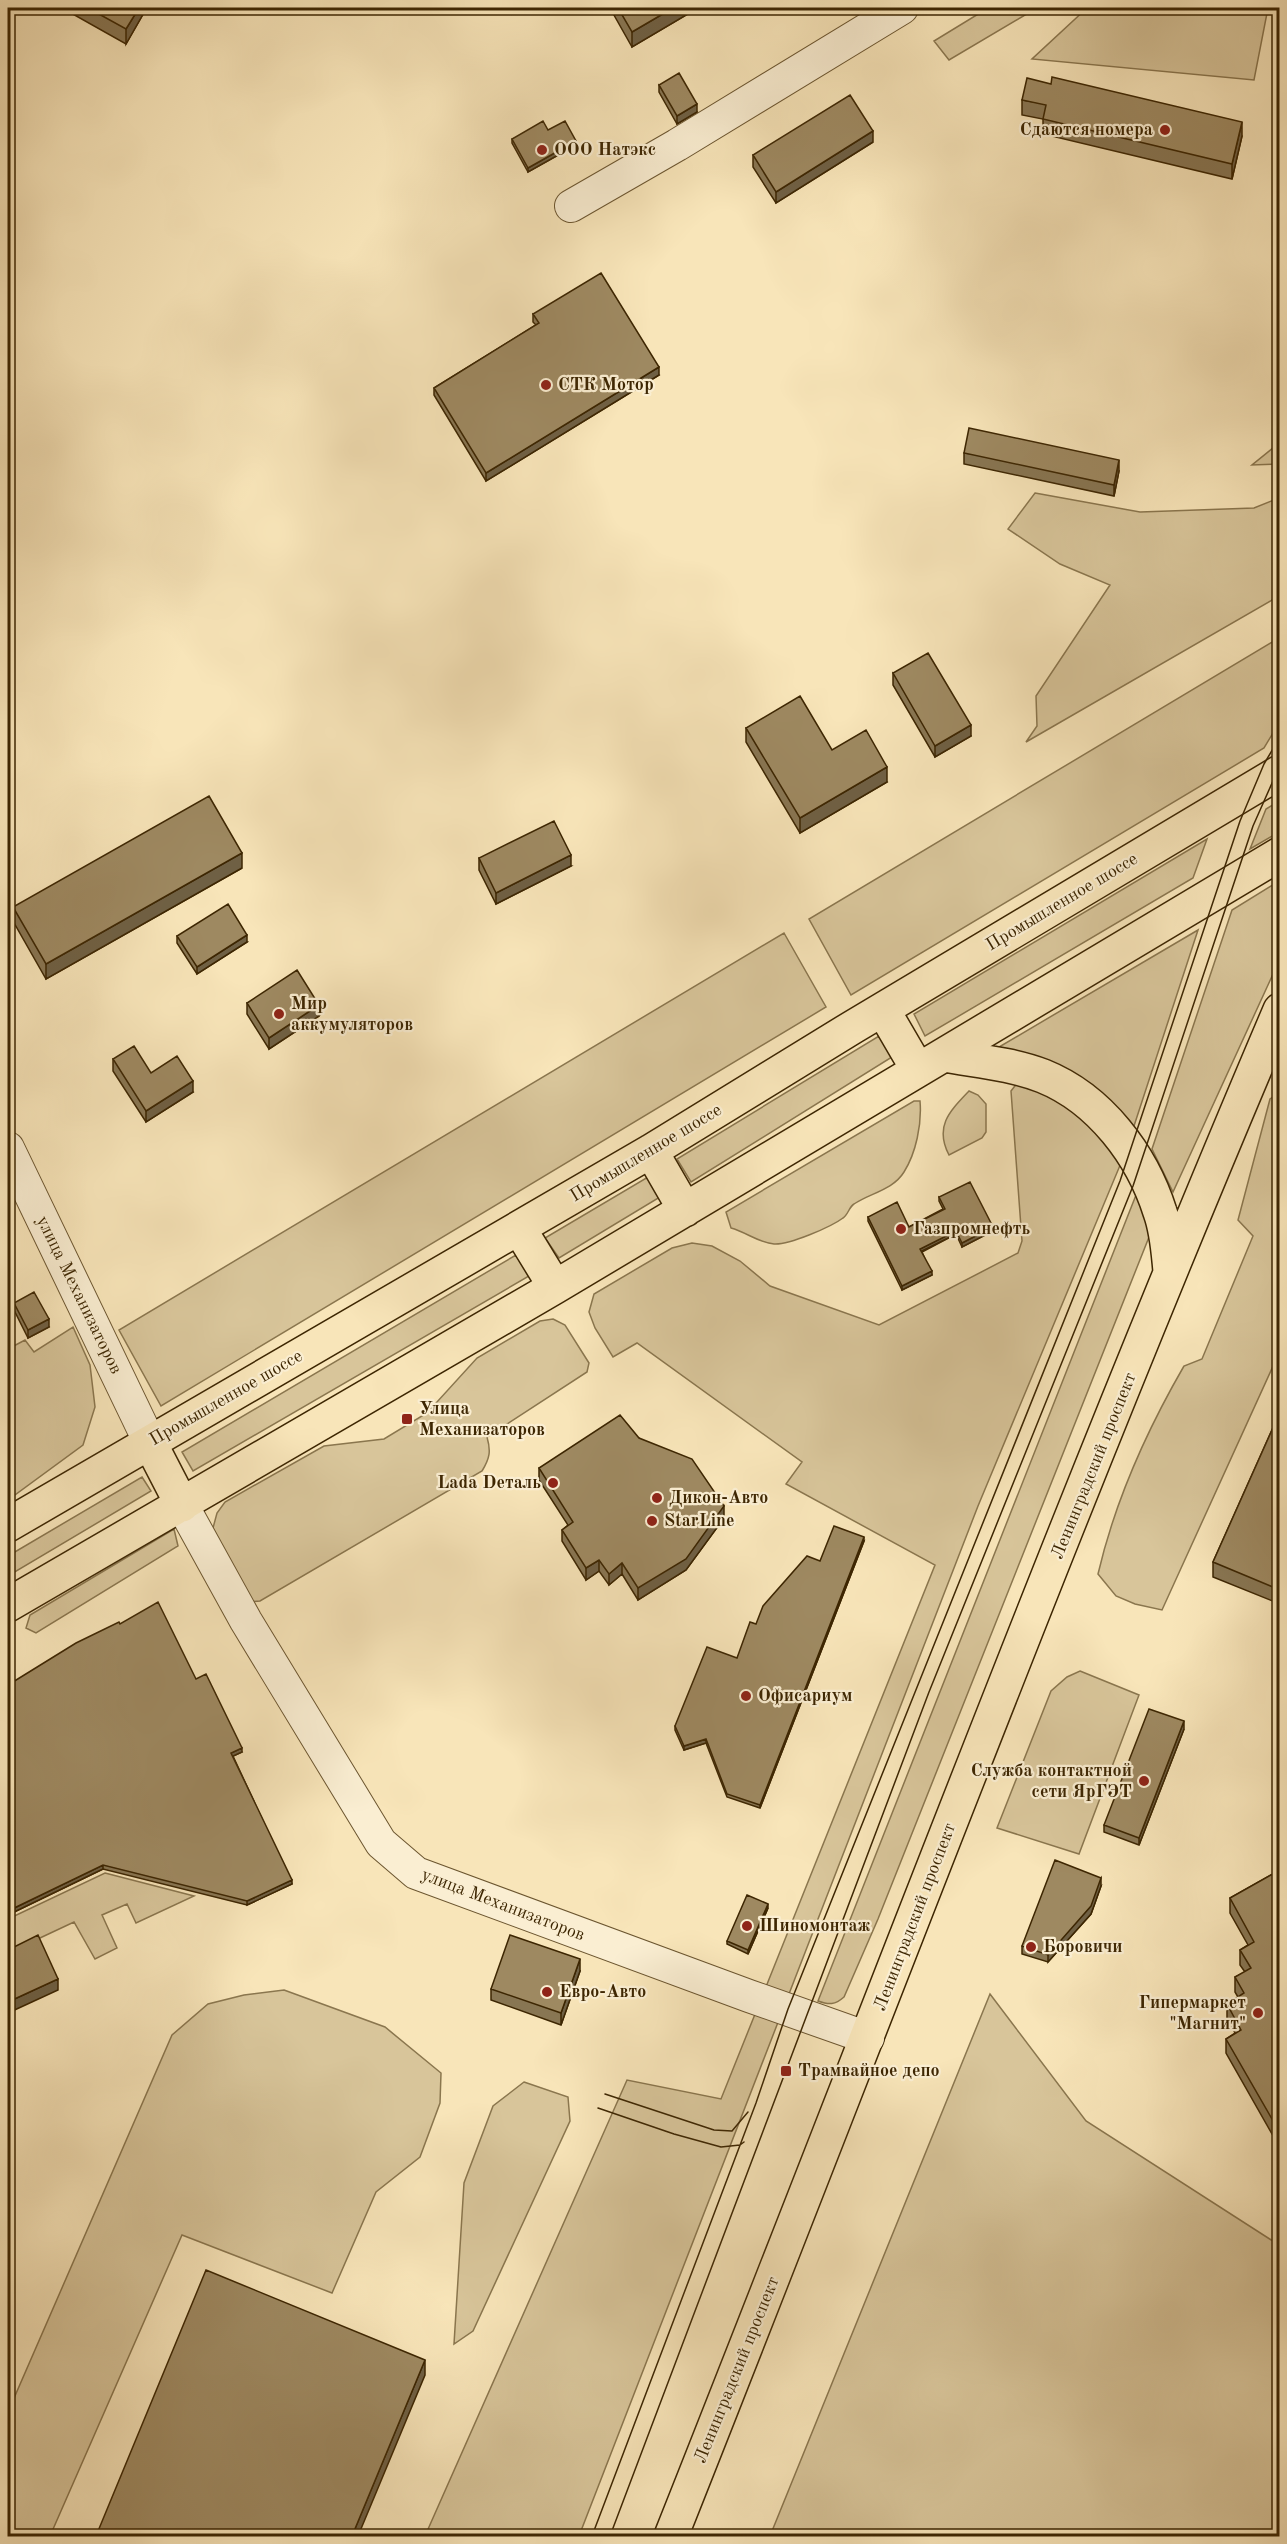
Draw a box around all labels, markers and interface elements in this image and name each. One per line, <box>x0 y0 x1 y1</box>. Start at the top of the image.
place label: Сдаются номера <box>1020 121 1153 139</box>
marker: Сдаются номера <box>1158 123 1172 137</box>
place label: ООО Натэкс <box>554 141 656 159</box>
marker: ООО Натэкс <box>535 143 549 157</box>
place label: СТК Мотор <box>558 376 654 394</box>
marker: СТК Мотор <box>539 378 553 392</box>
street label: Промышленное шоссе <box>983 850 1141 954</box>
place label: Мир аккумуляторов <box>291 995 413 1034</box>
marker: Мир аккумуляторов <box>272 1007 286 1021</box>
street label: Промышленное шоссе <box>567 1101 725 1205</box>
street label: улица Механизаторов <box>33 1213 125 1377</box>
place label: Газпромнефть <box>913 1220 1030 1239</box>
marker: Газпромнефть <box>894 1222 908 1236</box>
street label: Промышленное шоссе <box>146 1347 306 1449</box>
street label: Ленинградский проспект <box>1048 1370 1140 1562</box>
place label: Улица Механизаторов <box>419 1400 545 1439</box>
marker: Улица Механизаторов <box>400 1412 414 1426</box>
place label: Lada Dеталь <box>437 1474 541 1492</box>
marker: Lada Dеталь <box>546 1476 560 1490</box>
place label: Дикон-Авто <box>669 1489 768 1507</box>
marker: Дикон-Авто <box>650 1491 664 1505</box>
place label: StarLine <box>664 1512 735 1530</box>
marker: StarLine <box>645 1514 659 1528</box>
place label: Офисариум <box>758 1687 853 1706</box>
marker: Офисариум <box>739 1689 753 1703</box>
place label: Служба контактной сети ЯрГЭТ <box>971 1762 1132 1801</box>
marker: Служба контактной сети ЯрГЭТ <box>1137 1774 1151 1788</box>
street label: Ленинградский проспект <box>871 1821 959 2013</box>
street label: улица Механизаторов <box>419 1866 587 1944</box>
place label: Шиномонтаж <box>759 1917 871 1935</box>
marker: Шиномонтаж <box>740 1919 754 1933</box>
place label: Боровичи <box>1043 1938 1123 1956</box>
marker: Боровичи <box>1024 1940 1038 1954</box>
place label: Евро-Авто <box>559 1983 646 2001</box>
marker: Евро-Авто <box>540 1985 554 1999</box>
place label: Гипермаркет "Магнит" <box>1138 1994 1246 2033</box>
marker: Гипермаркет "Магнит" <box>1251 2006 1265 2020</box>
place label: Трамвайное депо <box>798 2062 940 2080</box>
marker: Трамвайное депо <box>779 2064 793 2078</box>
street label: Ленинградский проспект <box>691 2274 783 2466</box>

